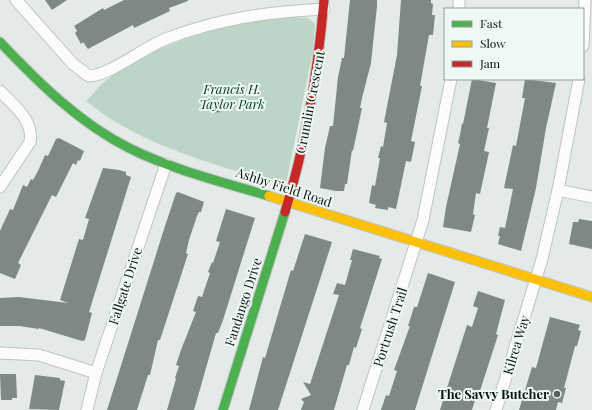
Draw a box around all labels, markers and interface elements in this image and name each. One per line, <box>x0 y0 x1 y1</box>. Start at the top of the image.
legend <box>444 8 584 80</box>
text: Fast <box>480 15 503 31</box>
text: Slow <box>480 35 506 51</box>
street label: Crumlin Crescent <box>291 49 328 155</box>
text: Jam <box>479 55 501 71</box>
park label: Francis H. Taylor Park <box>199 80 265 112</box>
street label: Ashby Field Road <box>233 163 335 210</box>
street label: Fallgate Drive <box>104 245 145 327</box>
street label: Fandango Drive <box>220 255 265 348</box>
street label: Portrush Trail <box>369 285 410 369</box>
street label: Kilrea Way <box>498 313 533 377</box>
place label: The Savvy Butcher <box>438 385 549 402</box>
marker: The Savvy Butcher <box>552 389 562 399</box>

